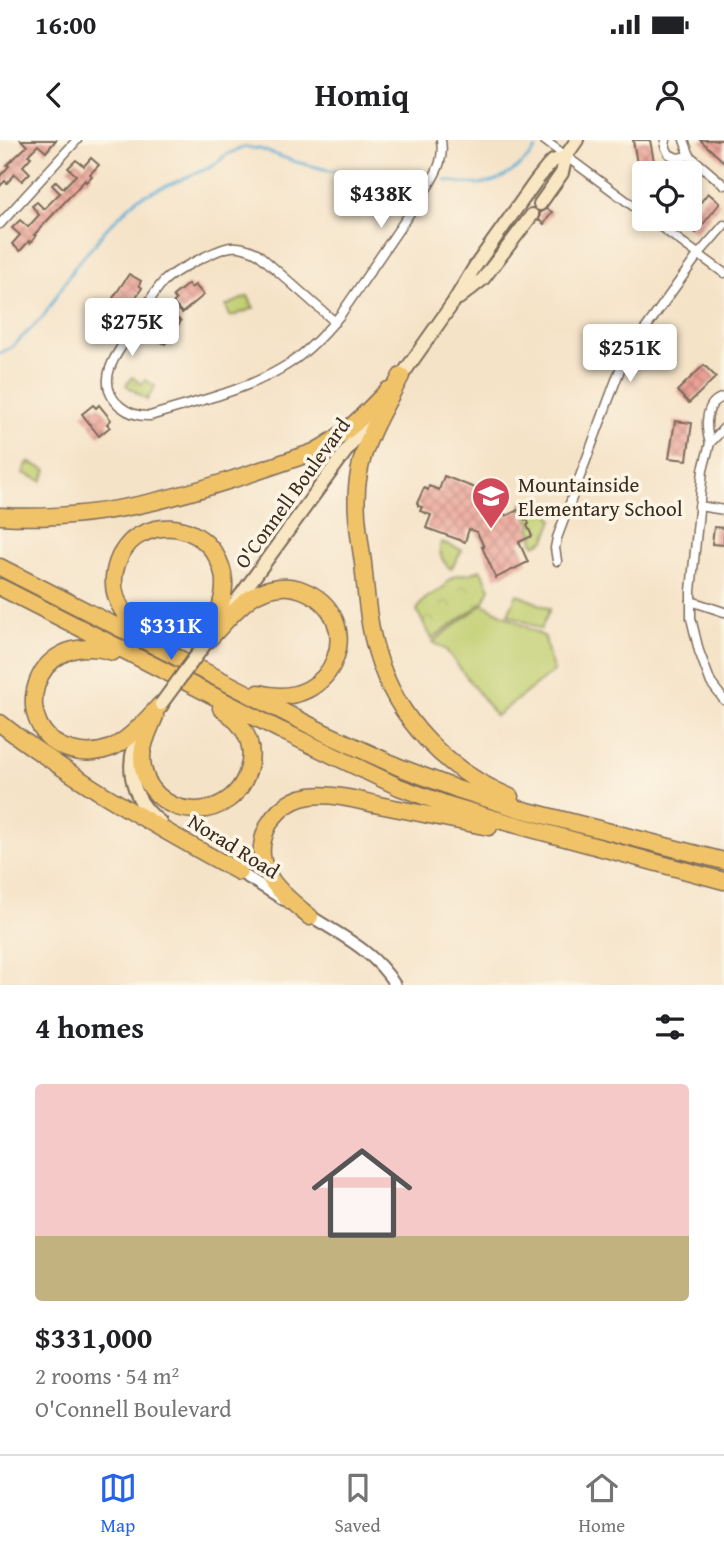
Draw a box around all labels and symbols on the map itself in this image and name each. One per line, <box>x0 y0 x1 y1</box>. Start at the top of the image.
pin: $438K <box>332 171 430 230</box>
pin: $275K <box>83 298 181 358</box>
pin: $251K <box>581 324 679 384</box>
street label: O'Connell Boulevard <box>227 411 358 575</box>
place label: Mountainside Elementary School <box>518 469 683 524</box>
school or university icon: Mountainside Elementary School <box>470 475 512 530</box>
pin: $331K <box>122 602 220 662</box>
street label: Norad Road <box>182 806 286 887</box>

